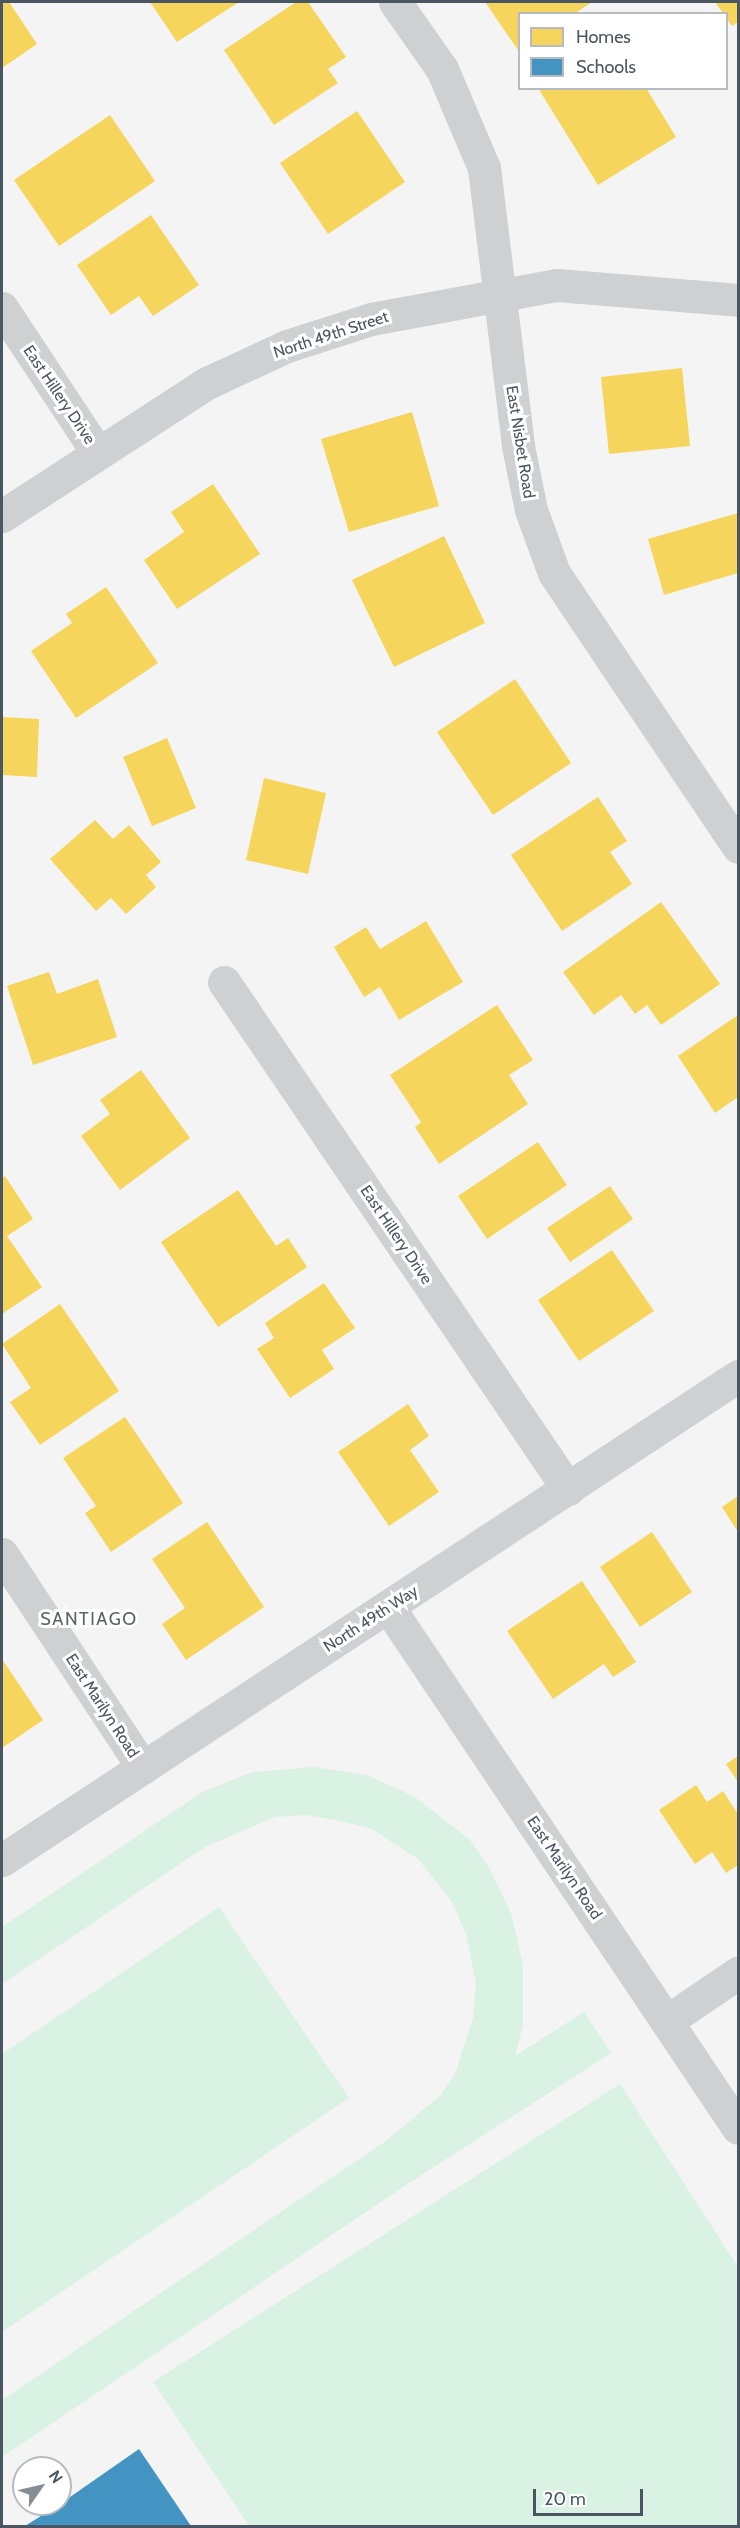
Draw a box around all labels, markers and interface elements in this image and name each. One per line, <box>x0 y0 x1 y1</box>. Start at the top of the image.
legend <box>518 12 728 90</box>
text: Homes <box>576 26 631 48</box>
text: Schools <box>576 56 636 78</box>
street label: North 49th Street <box>271 307 391 363</box>
street label: East Hillery Drive <box>19 342 99 448</box>
street label: East Nisbet Road <box>502 384 538 500</box>
street label: East Hillery Drive <box>356 1182 436 1288</box>
street label: North 49th Way <box>320 1581 422 1657</box>
district label: SANTIAGO <box>40 1608 138 1630</box>
street label: East Marilyn Road <box>61 1650 143 1762</box>
street label: East Marilyn Road <box>522 1813 606 1923</box>
north arrow <box>12 2456 72 2516</box>
text: N <box>45 2467 67 2487</box>
scale bar <box>536 2477 646 2515</box>
text: 20 m <box>544 2488 586 2510</box>

